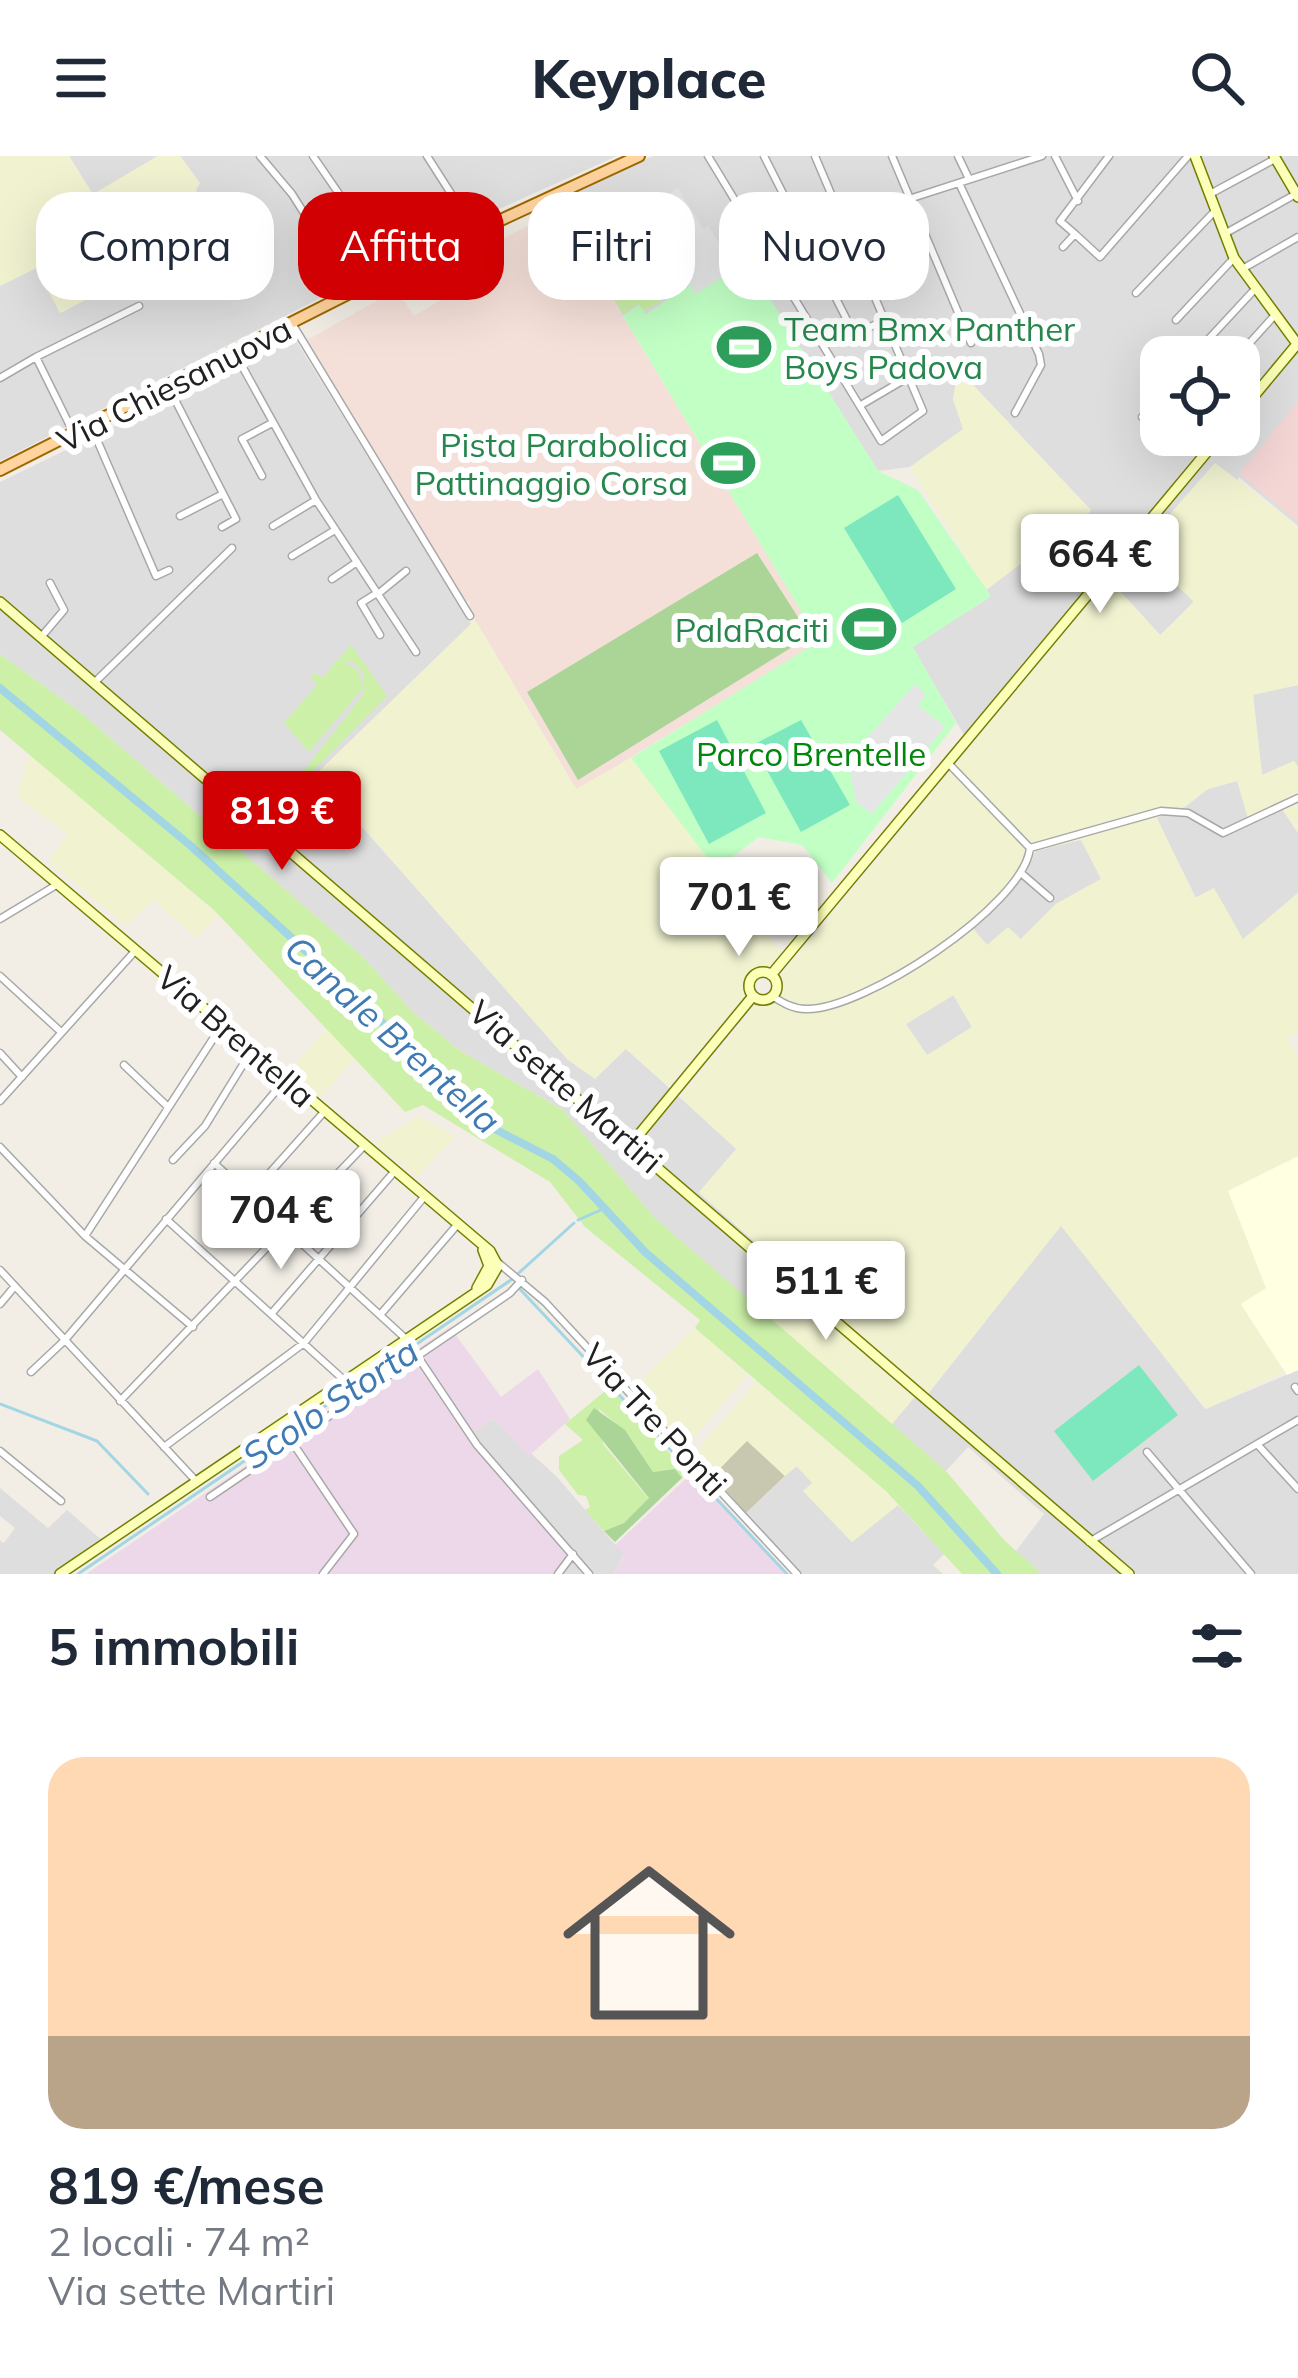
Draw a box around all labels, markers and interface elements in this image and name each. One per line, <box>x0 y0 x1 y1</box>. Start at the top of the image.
text: Keyplace <box>532 44 766 112</box>
icon: menu <box>48 45 114 111</box>
icon: search <box>1184 45 1250 111</box>
chip: Compra <box>36 192 274 300</box>
chip: Affitta <box>298 192 504 300</box>
chip: Filtri <box>528 192 695 300</box>
chip: Nuovo <box>719 192 929 300</box>
street label: Via Chiesanuova <box>50 307 298 461</box>
place label: Team Bmx Panther Boys Padova <box>784 308 1075 387</box>
sports icon: Team Bmx Panther Boys Padova <box>715 318 773 376</box>
map controls <box>1140 336 1260 456</box>
button: locate <box>1140 336 1260 456</box>
place label: Pista Parabolica Pattinaggio Corsa <box>415 424 688 503</box>
sports icon: Pista Parabolica Pattinaggio Corsa <box>699 434 757 492</box>
pin: 664 € <box>1016 514 1184 616</box>
text: 664 € <box>1048 528 1152 577</box>
sports icon: PalaRaciti <box>840 600 898 658</box>
place label: PalaRaciti <box>675 609 829 650</box>
park label: Parco Brentelle <box>696 733 926 774</box>
pin: 819 € <box>198 771 366 873</box>
text: 819 € <box>230 785 334 834</box>
pin: 701 € <box>655 857 823 959</box>
text: 701 € <box>687 871 791 920</box>
water label: Canale Brentella <box>276 925 510 1143</box>
street label: Via Brentella <box>149 956 323 1116</box>
street label: Via sette Martiri <box>461 991 671 1181</box>
pin: 704 € <box>197 1170 365 1272</box>
text: 704 € <box>229 1184 333 1233</box>
pin: 511 € <box>742 1241 910 1343</box>
text: 511 € <box>774 1255 878 1304</box>
water label: Scolo Storta <box>233 1328 427 1478</box>
street label: Via Tre Ponti <box>574 1334 736 1504</box>
icon: filters <box>1184 1613 1250 1679</box>
text: 5 immobili <box>48 1614 299 1678</box>
icon: home <box>541 1835 757 2051</box>
text: 819 €/mese <box>48 2153 325 2217</box>
text: 2 locali · 74 m² <box>48 2217 310 2266</box>
text: Via sette Martiri <box>48 2266 335 2315</box>

